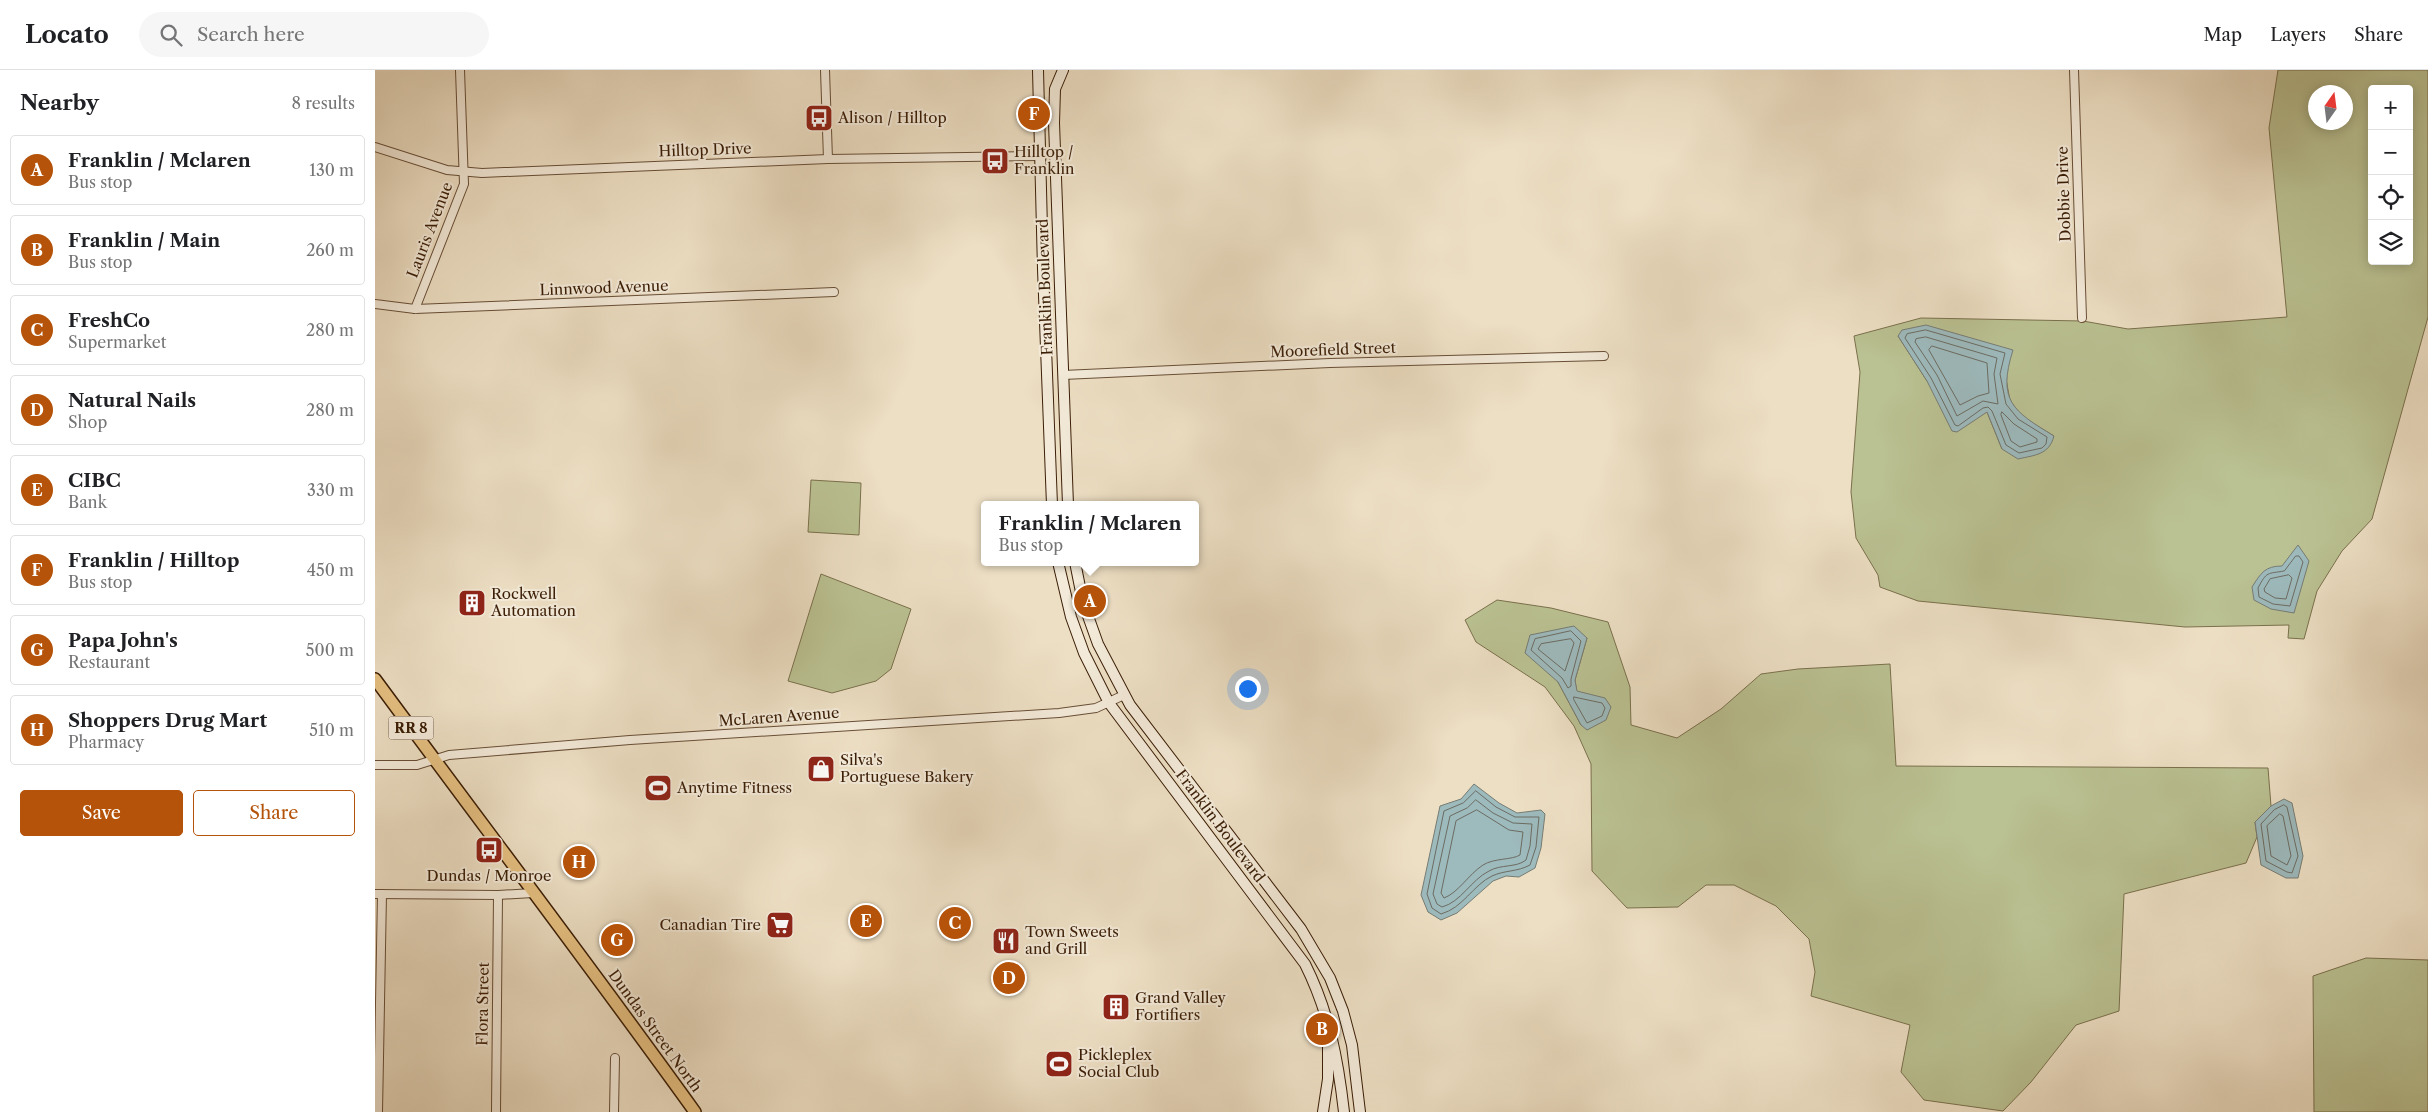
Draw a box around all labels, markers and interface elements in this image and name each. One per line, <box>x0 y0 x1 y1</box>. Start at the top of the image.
search box <box>139 12 489 57</box>
text: Locato <box>25 20 109 49</box>
icon: search <box>157 21 185 49</box>
text: Search here <box>197 23 305 46</box>
text: Map <box>2204 24 2242 46</box>
text: Layers <box>2270 24 2326 46</box>
text: Share <box>2354 24 2403 46</box>
north arrow <box>2308 85 2353 130</box>
map controls <box>2368 85 2413 265</box>
button: + <box>2368 85 2413 130</box>
text: Nearby <box>20 90 99 115</box>
text: 8 results <box>292 93 355 113</box>
pin: F <box>1018 95 1050 133</box>
bus stop icon: Alison / Hilltop <box>804 103 834 133</box>
place label: Alison / Hilltop <box>837 108 947 127</box>
button: − <box>2368 130 2413 175</box>
street label: Hilltop Drive <box>658 138 752 161</box>
place label: Hilltop / Franklin <box>1014 142 1075 178</box>
bus stop icon: Hilltop / Franklin <box>980 146 1010 176</box>
street label: Dobbie Drive <box>2052 146 2075 242</box>
text: Franklin / Mclaren <box>68 149 251 172</box>
text: A <box>31 160 43 180</box>
text: 130 m <box>309 160 354 180</box>
text: Bus stop <box>68 172 132 192</box>
button: locate <box>2368 175 2413 220</box>
street label: Lauris Avenue <box>403 179 457 280</box>
street label: Franklin Boulevard <box>1033 218 1056 356</box>
button: layers <box>2368 220 2413 265</box>
text: Franklin / Main <box>68 229 220 252</box>
text: B <box>31 240 43 260</box>
text: 260 m <box>306 240 354 260</box>
text: Bus stop <box>68 252 132 272</box>
street label: Linnwood Avenue <box>539 276 669 299</box>
text: FreshCo <box>68 309 150 332</box>
text: C <box>31 320 43 340</box>
text: 280 m <box>306 320 354 340</box>
text: Supermarket <box>68 332 166 352</box>
street label: Moorefield Street <box>1270 338 1397 361</box>
text: Natural Nails <box>68 389 196 412</box>
text: D <box>30 400 44 420</box>
text: 280 m <box>306 400 354 420</box>
text: Shop <box>68 412 107 432</box>
text: CIBC <box>68 469 121 492</box>
text: E <box>31 480 43 500</box>
text: 330 m <box>307 480 354 500</box>
text: Bank <box>68 492 107 512</box>
popup <box>981 501 1199 566</box>
text: Franklin / Mclaren <box>999 512 1181 535</box>
text: Bus stop <box>999 535 1063 555</box>
text: Franklin / Hilltop <box>68 549 239 572</box>
text: F <box>32 560 42 580</box>
text: 450 m <box>307 560 354 580</box>
text: Bus stop <box>68 572 132 592</box>
pin: A <box>1074 582 1106 620</box>
place label: Rockwell Automation <box>490 584 577 620</box>
building icon: Rockwell Automation <box>457 588 487 618</box>
text: Papa John's <box>68 629 178 652</box>
text: G <box>30 640 44 660</box>
text: 500 m <box>306 640 354 660</box>
text: Restaurant <box>68 652 150 672</box>
your location <box>1235 676 1261 702</box>
street label: McLaren Avenue <box>718 703 840 730</box>
text: Shoppers Drug Mart <box>68 709 267 732</box>
road number: RR 8 <box>389 716 433 740</box>
text: H <box>30 720 44 740</box>
text: 510 m <box>309 720 354 740</box>
text: Pharmacy <box>68 732 144 752</box>
place label: Silva's Portuguese Bakery <box>840 750 974 786</box>
shop icon: Silva's Portuguese Bakery <box>806 754 836 784</box>
street label: Franklin Boulevard <box>1172 765 1269 886</box>
sports icon: Anytime Fitness <box>643 773 673 803</box>
place label: Anytime Fitness <box>676 778 792 797</box>
button: Save <box>20 790 183 836</box>
button: Share <box>193 790 355 836</box>
bus stop icon: Dundas / Monroe <box>474 835 504 865</box>
pin: H <box>563 843 595 881</box>
place label: Dundas / Monroe <box>427 866 551 885</box>
pin: E <box>850 902 882 940</box>
pin: C <box>939 904 971 942</box>
supermarket icon: Canadian Tire <box>765 910 795 940</box>
place label: Canadian Tire <box>660 915 761 934</box>
pin: G <box>601 921 633 959</box>
place label: Town Sweets and Grill <box>1025 922 1119 958</box>
restaurant icon: Town Sweets and Grill <box>991 926 1021 956</box>
pin: D <box>993 959 1025 997</box>
street label: Flora Street <box>472 961 493 1046</box>
street label: Dundas Street North <box>604 966 707 1096</box>
place label: Grand Valley Fortifiers <box>1135 988 1227 1024</box>
building icon: Grand Valley Fortifiers <box>1101 992 1131 1022</box>
pin: B <box>1306 1010 1338 1048</box>
place label: Pickleplex Social Club <box>1078 1045 1159 1081</box>
sports icon: Pickleplex Social Club <box>1044 1049 1074 1079</box>

